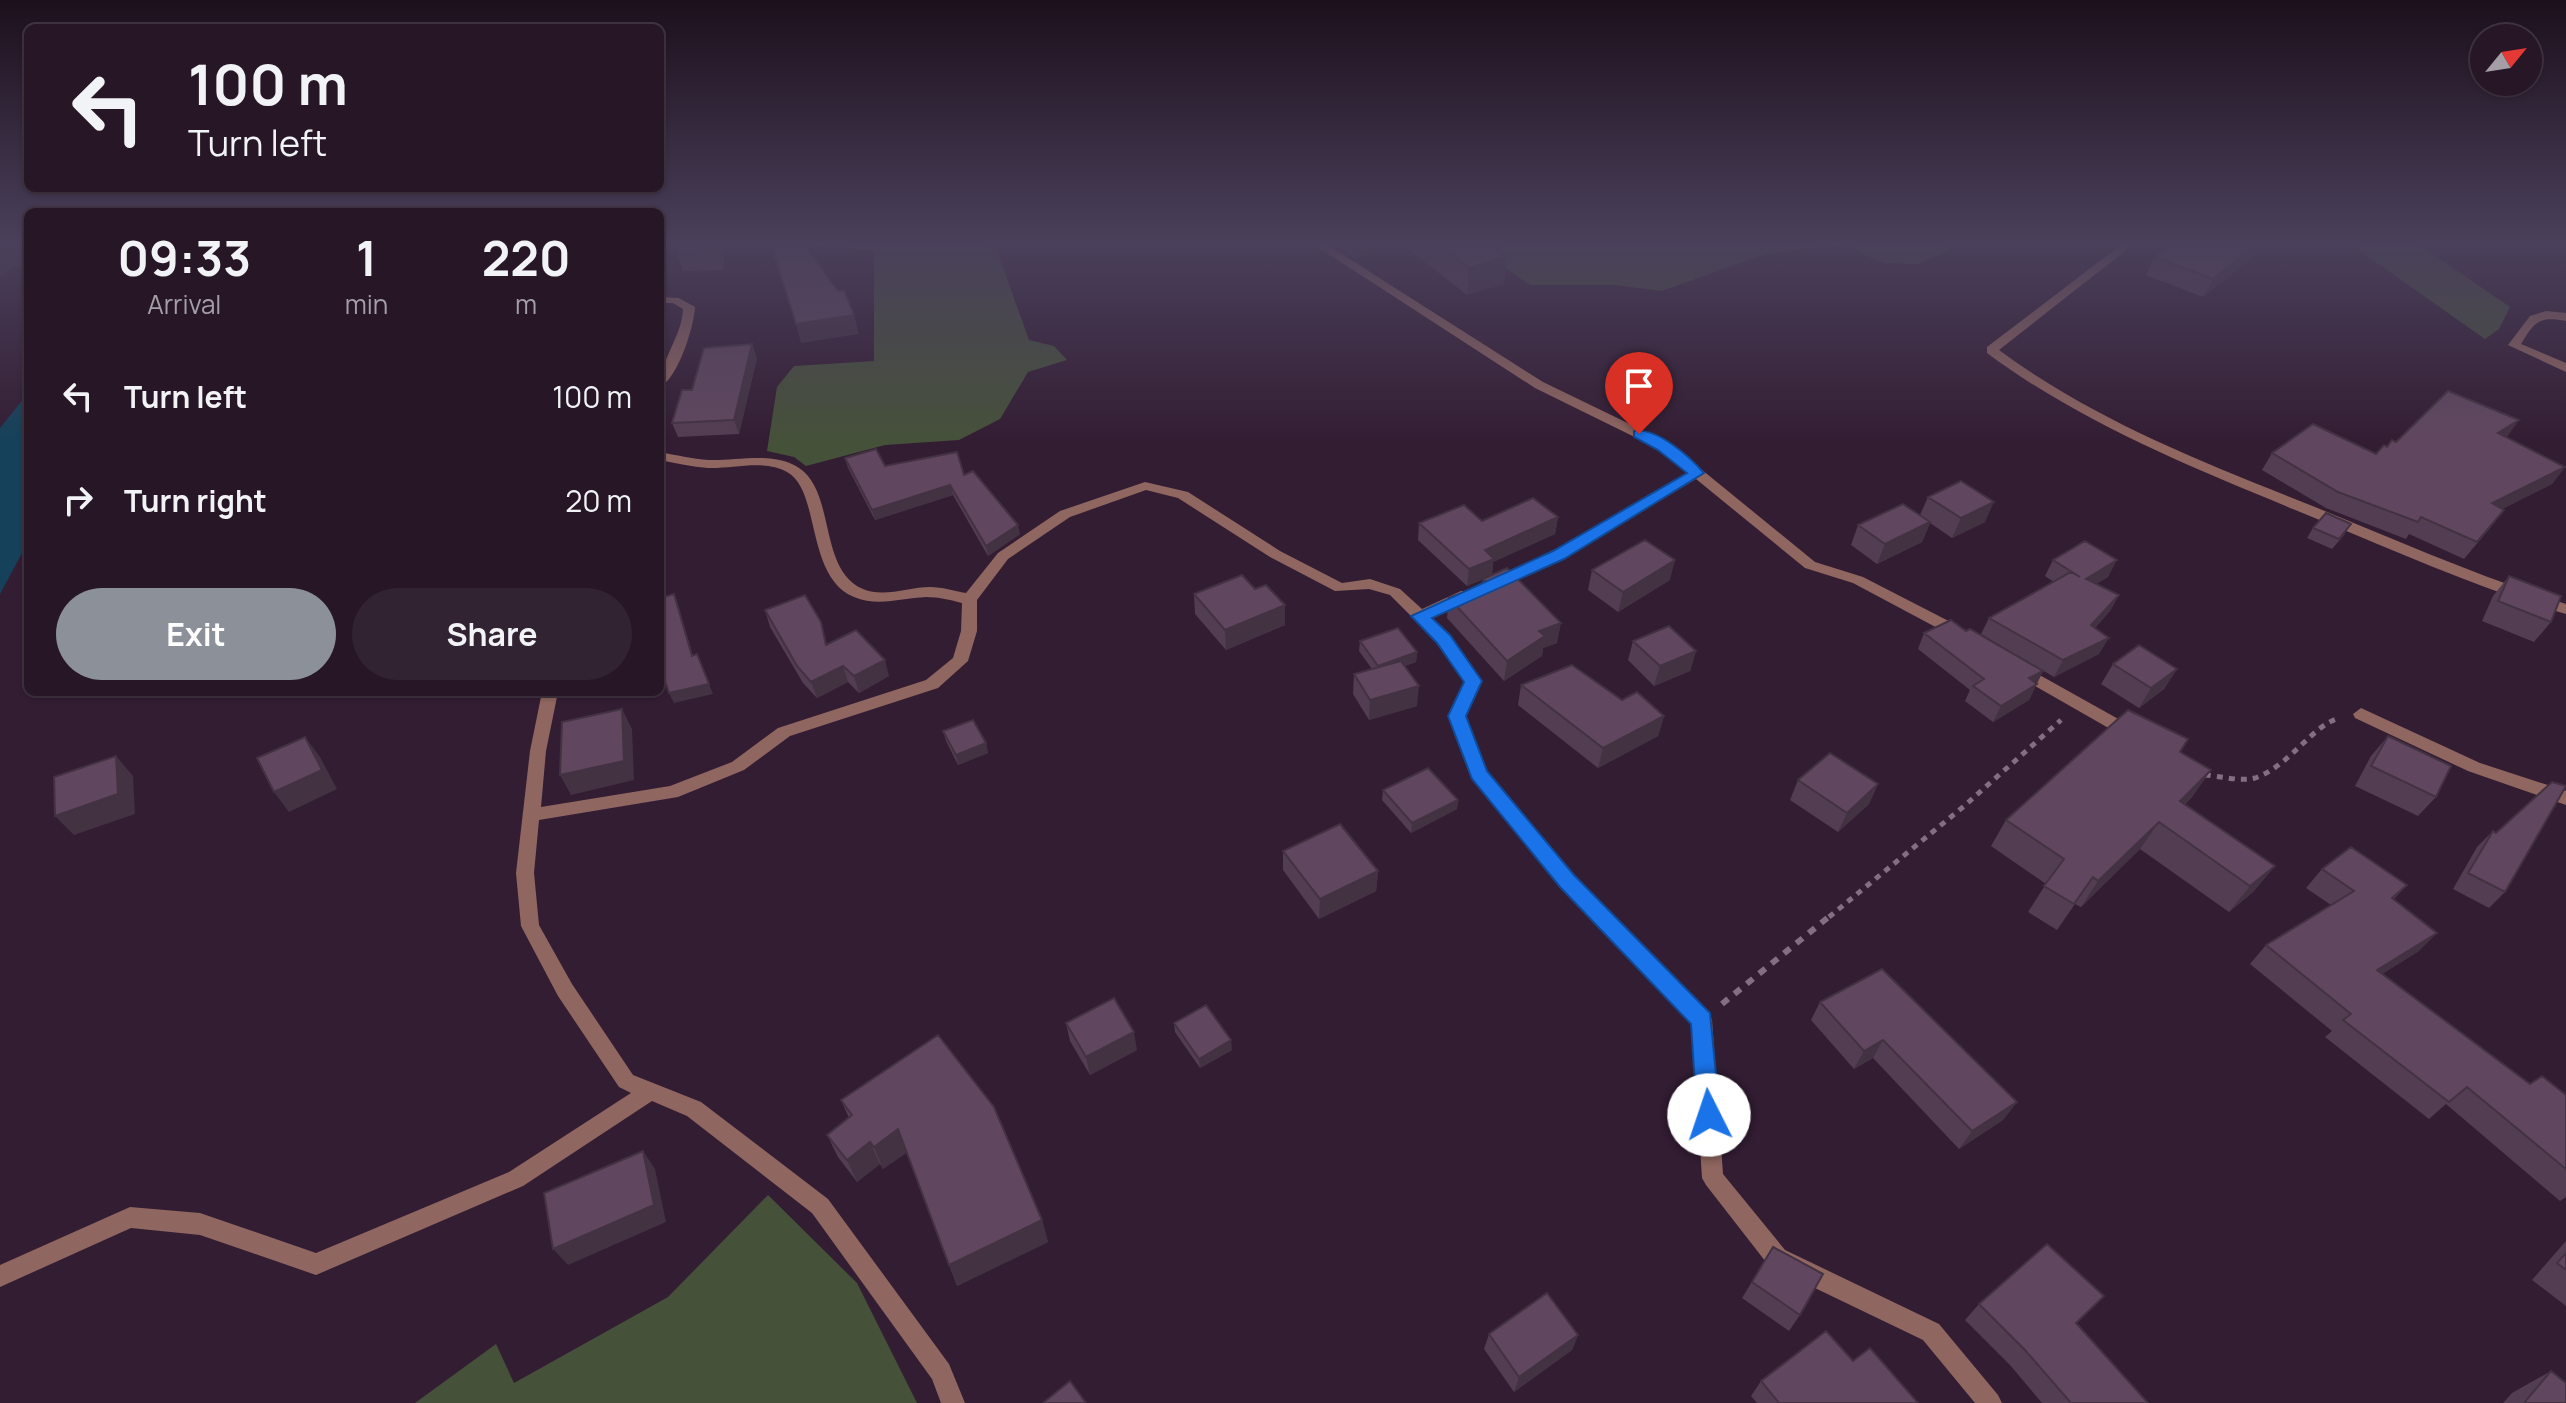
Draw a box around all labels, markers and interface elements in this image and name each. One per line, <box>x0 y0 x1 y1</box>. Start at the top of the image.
north arrow <box>2470 24 2542 96</box>
map controls <box>2470 24 2542 96</box>
text: 100 m <box>188 45 348 122</box>
icon: left <box>56 56 160 160</box>
text: Turn left <box>188 118 327 167</box>
text: 09:33 <box>117 225 251 290</box>
text: 1 <box>356 225 377 290</box>
text: 220 <box>482 225 570 290</box>
text: Arrival <box>147 286 221 322</box>
text: min <box>345 286 388 322</box>
text: m <box>515 286 537 322</box>
pin <box>1605 352 1673 434</box>
icon: arrive <box>1617 364 1661 408</box>
icon: left <box>56 374 100 418</box>
text: Turn left <box>124 376 247 417</box>
text: 100 m <box>552 376 632 417</box>
icon: right <box>56 478 100 522</box>
text: Turn right <box>124 480 267 521</box>
text: 20 m <box>565 480 632 521</box>
button: Exit <box>56 588 336 680</box>
button: Share <box>352 588 632 680</box>
position arrow <box>1667 1073 1751 1157</box>

